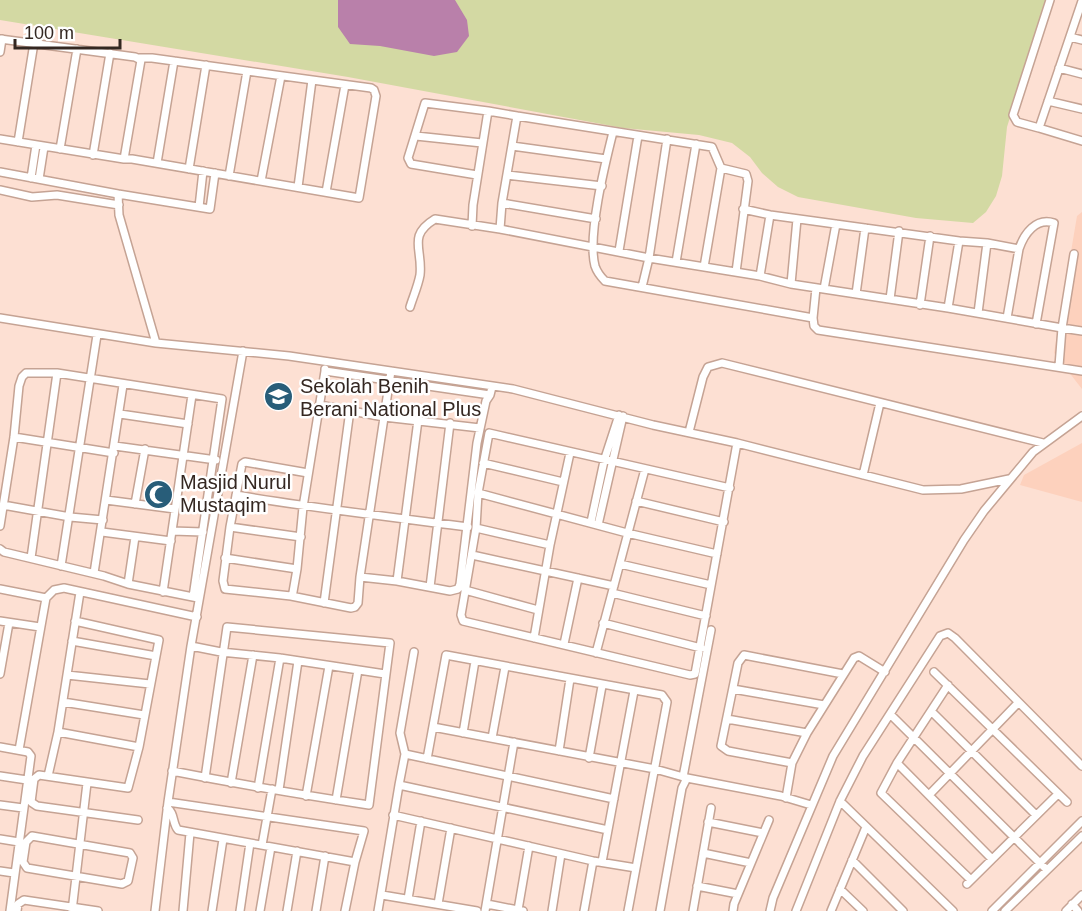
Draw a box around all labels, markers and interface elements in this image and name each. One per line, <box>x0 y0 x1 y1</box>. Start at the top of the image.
scale bar <box>15 12 120 50</box>
text: 100 m <box>24 23 74 43</box>
place label: Sekolah Benih Berani National Plus <box>300 375 481 420</box>
school or university icon: Sekolah Benih Berani National Plus <box>263 381 295 413</box>
place label: Masjid Nurul Mustaqim <box>180 471 291 516</box>
mosque icon: Masjid Nurul Mustaqim <box>143 478 175 510</box>

